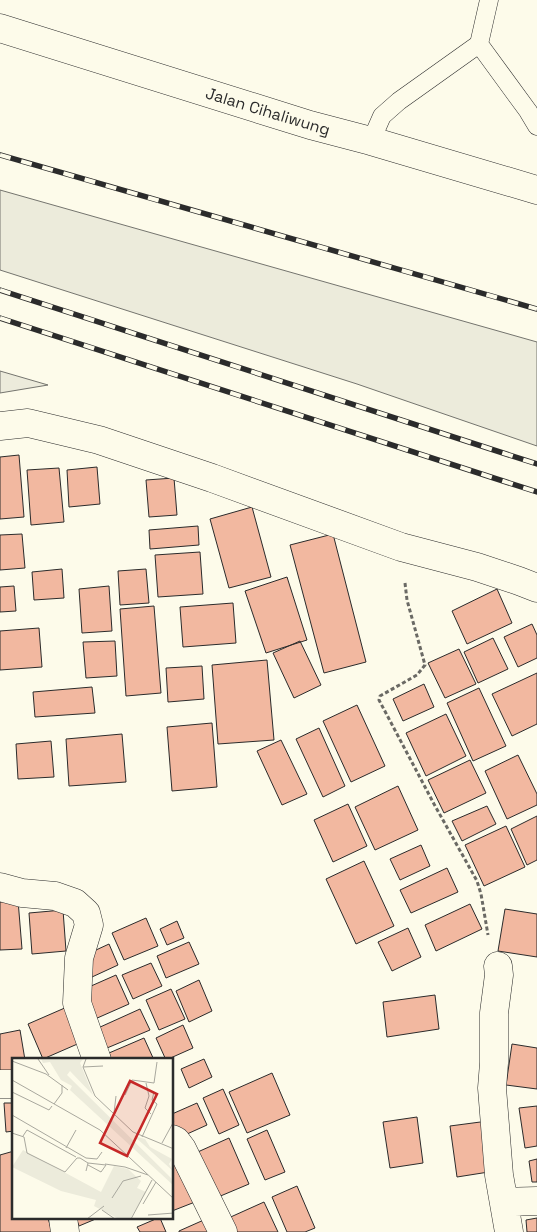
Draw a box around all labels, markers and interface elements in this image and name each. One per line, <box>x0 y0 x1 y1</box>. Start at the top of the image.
street label: Jalan Cihaliwung <box>203 83 333 140</box>
inset map <box>12 1058 174 1220</box>

